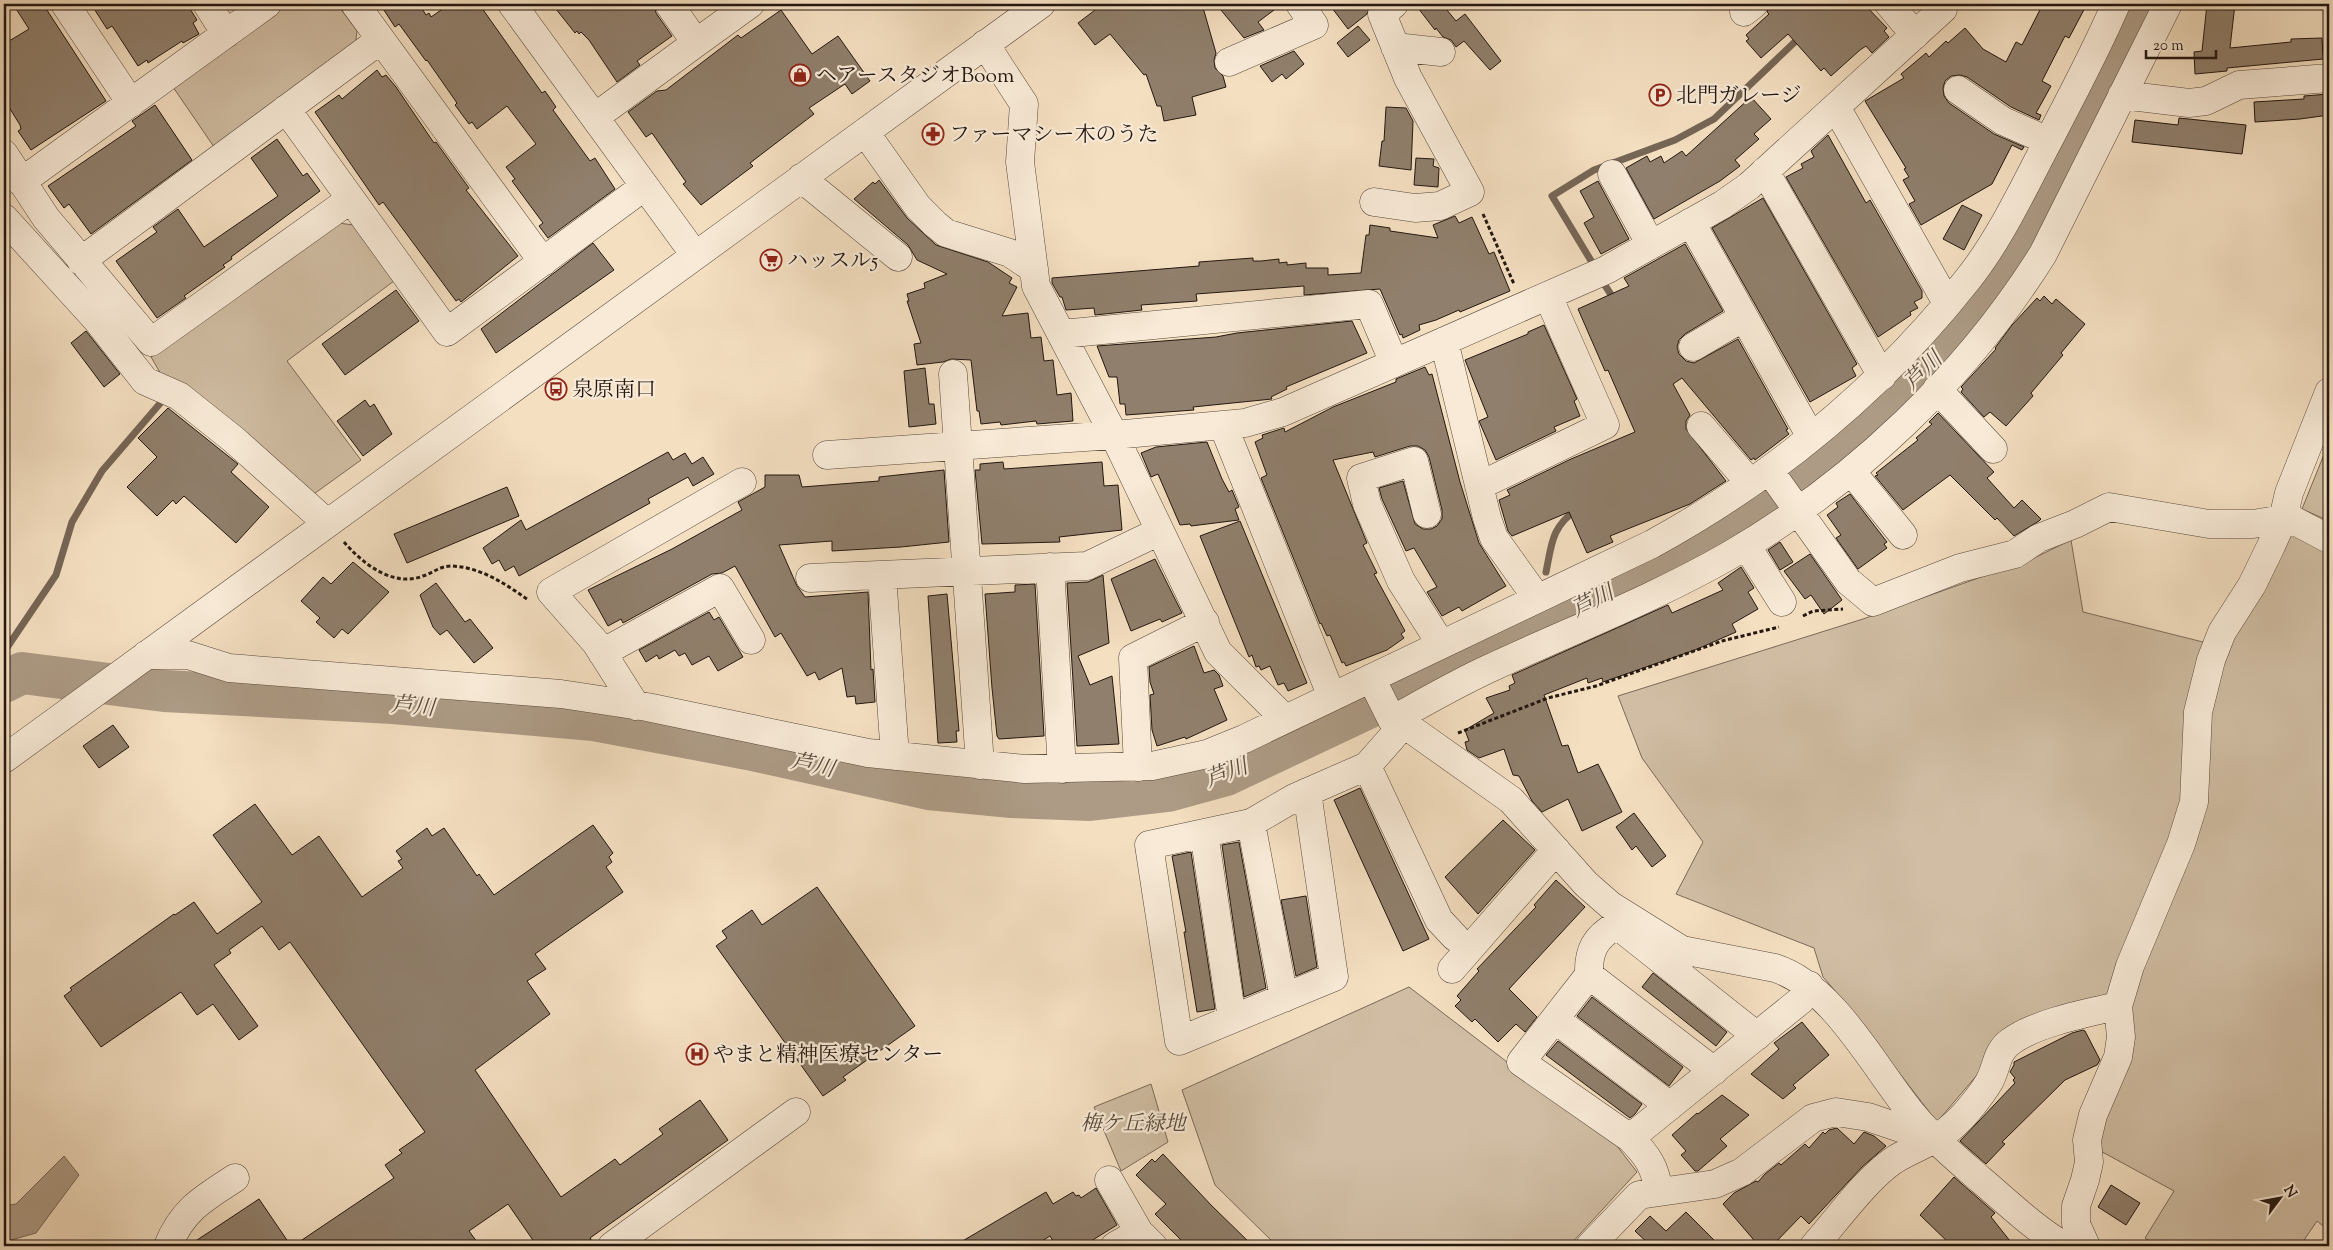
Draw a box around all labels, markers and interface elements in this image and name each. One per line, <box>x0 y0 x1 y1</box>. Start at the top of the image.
scale bar <box>2146 28 2216 60</box>
text: 20 m <box>2153 36 2184 57</box>
place label: ヘアースタジオBoom <box>816 62 1014 92</box>
shop icon: ヘアースタジオBoom <box>788 63 812 87</box>
place label: 北門ガレージ <box>1676 82 1802 112</box>
parking icon: 北門ガレージ <box>1648 83 1672 107</box>
place label: ファーマシー木のうた <box>949 121 1159 151</box>
pharmacy icon: ファーマシー木のうた <box>921 122 945 146</box>
place label: ハッスル5 <box>787 247 878 277</box>
supermarket icon: ハッスル5 <box>759 248 783 272</box>
water label: 芦川 <box>1897 344 1952 399</box>
place label: 泉原南口 <box>572 376 656 406</box>
bus stop icon: 泉原南口 <box>544 377 568 401</box>
water label: 芦川 <box>1566 578 1622 627</box>
water label: 芦川 <box>389 690 438 726</box>
water label: 芦川 <box>788 747 839 788</box>
water label: 芦川 <box>1201 751 1255 798</box>
place label: やまと精神医療センター <box>713 1041 943 1071</box>
hospital icon: やまと精神医療センター <box>685 1042 709 1066</box>
park label: 梅ケ丘緑地 <box>1081 1110 1187 1140</box>
north arrow <box>2256 1172 2306 1222</box>
text: N <box>2278 1182 2301 1202</box>

